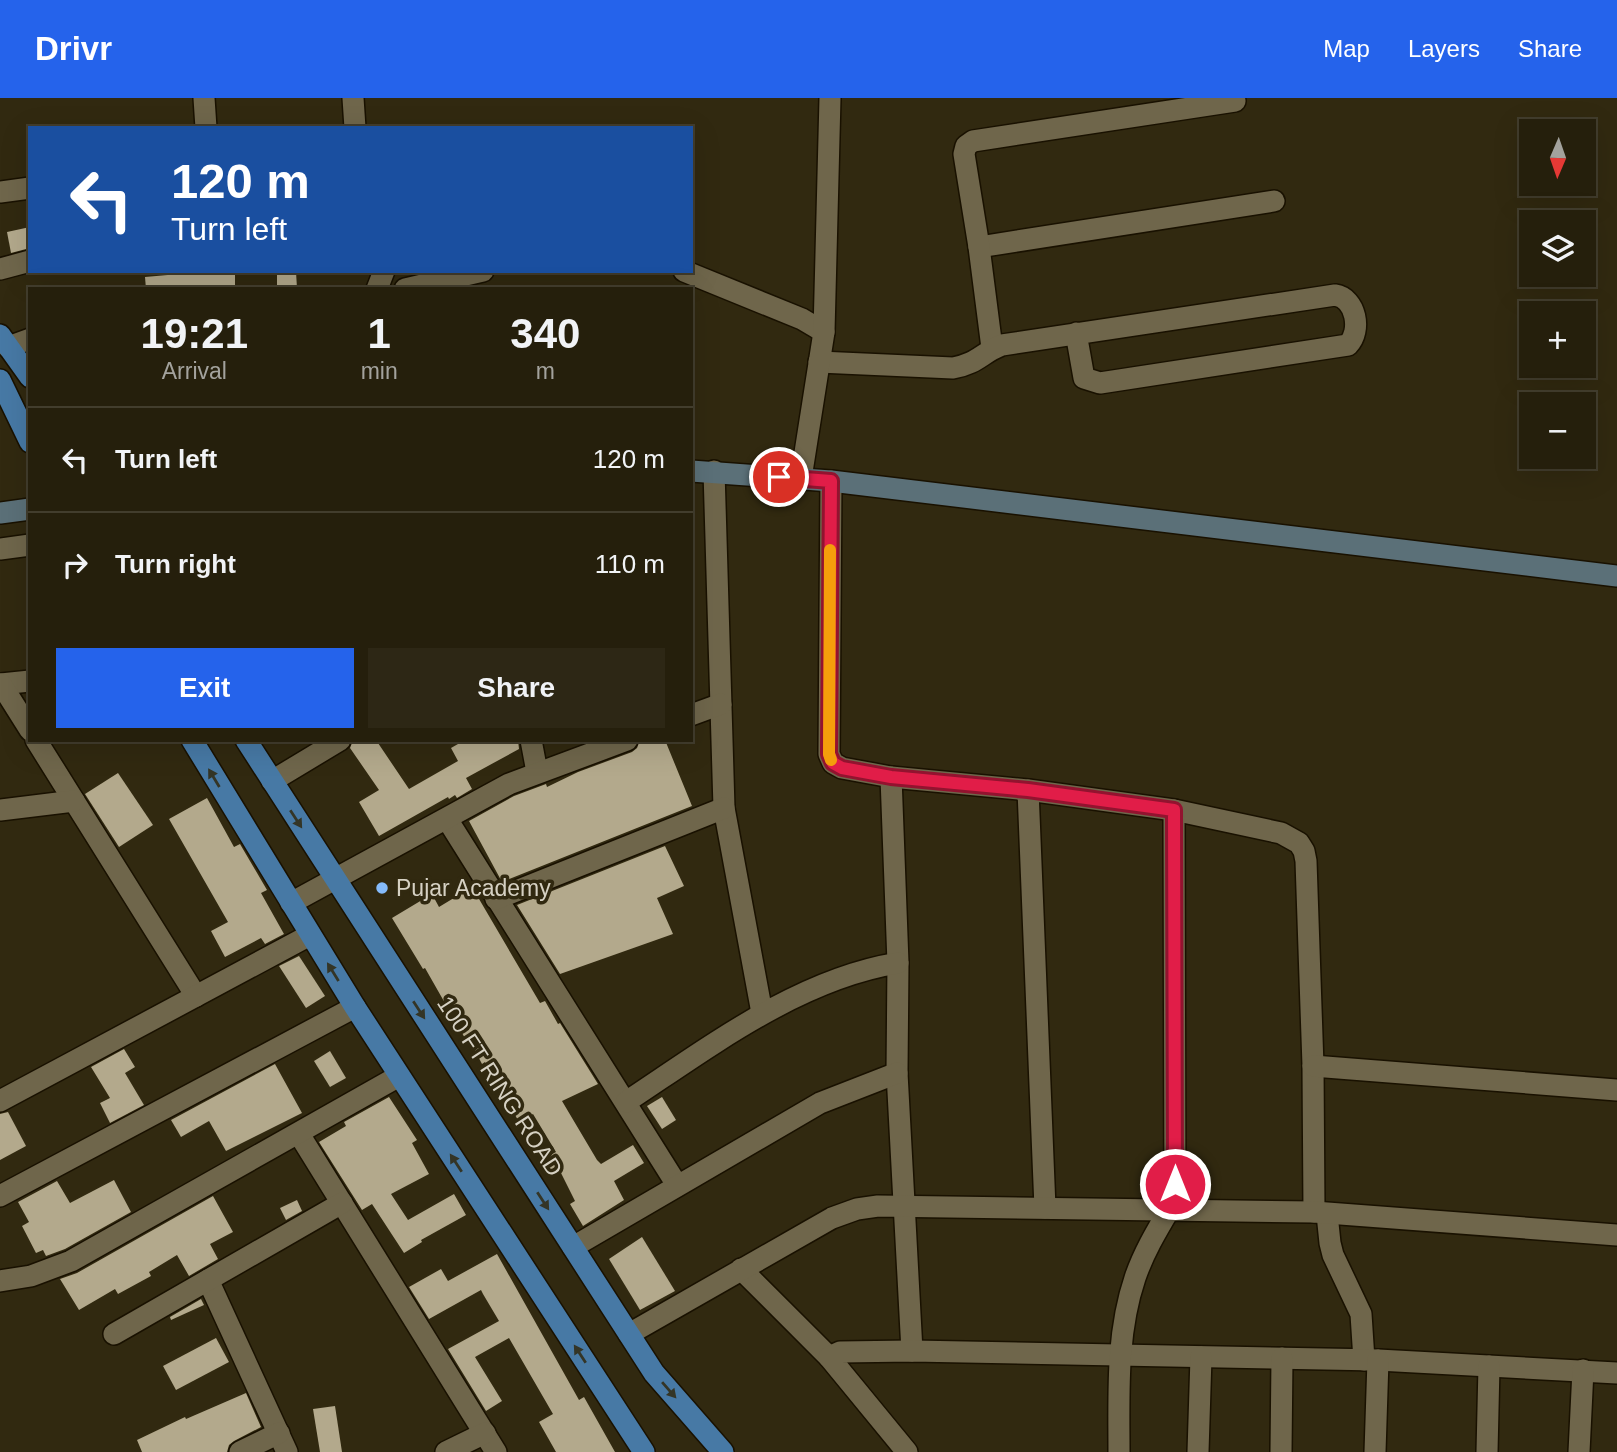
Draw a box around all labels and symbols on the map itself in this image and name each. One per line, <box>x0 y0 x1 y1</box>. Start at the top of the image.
north arrow <box>1519 119 1596 196</box>
pin <box>749 447 809 507</box>
one-way arrow <box>208 768 221 787</box>
one-way arrow <box>289 809 302 828</box>
place label: Pujar Academy <box>396 875 551 901</box>
marker: Pujar Academy <box>374 880 390 896</box>
one-way arrow <box>327 962 340 981</box>
street label: 100 FT RING ROAD <box>432 991 568 1181</box>
one-way arrow <box>413 1000 426 1019</box>
position arrow <box>1138 1147 1212 1221</box>
one-way arrow <box>449 1154 463 1172</box>
one-way arrow <box>536 1191 549 1210</box>
one-way arrow <box>574 1344 587 1363</box>
one-way arrow <box>661 1381 677 1399</box>

